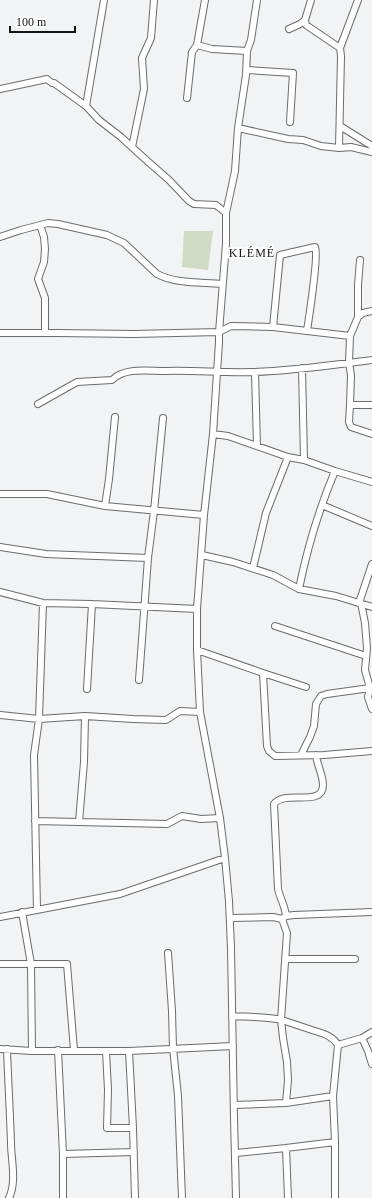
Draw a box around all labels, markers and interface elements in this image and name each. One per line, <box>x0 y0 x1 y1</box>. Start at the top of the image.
scale bar <box>10 8 75 34</box>
text: 100 m <box>16 15 47 29</box>
district label: KLÉMÉ <box>229 246 275 260</box>

